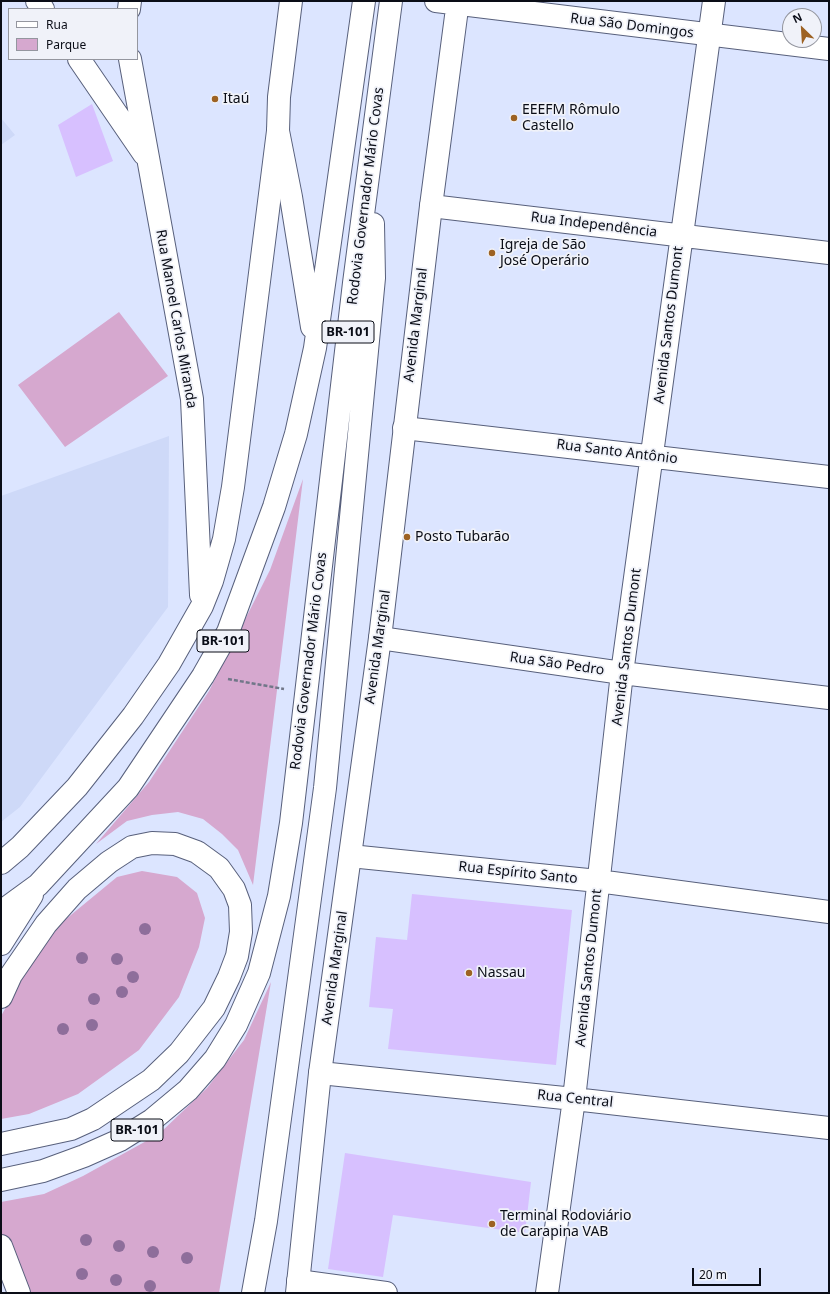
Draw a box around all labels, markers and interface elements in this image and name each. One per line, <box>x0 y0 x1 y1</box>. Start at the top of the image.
legend <box>8 8 138 60</box>
north arrow <box>782 8 822 48</box>
text: N <box>790 9 804 26</box>
street label: Rua São Domingos <box>569 10 695 42</box>
text: Rua <box>46 16 68 33</box>
text: Parque <box>46 36 86 53</box>
street label: Rodovia Governador Mário Covas <box>344 86 388 306</box>
place label: Itaú <box>223 91 249 107</box>
marker: Itaú <box>210 94 220 104</box>
place label: EEEFM Rômulo Castello <box>522 102 620 134</box>
marker: EEEFM Rômulo Castello <box>509 113 519 123</box>
street label: Rua Independência <box>530 209 658 241</box>
street label: Rua Manoel Carlos Miranda <box>152 228 200 410</box>
place label: Igreja de São José Operário <box>500 237 589 270</box>
street label: Avenida Santos Dumont <box>651 245 687 405</box>
marker: Igreja de São José Operário <box>487 248 497 258</box>
street label: Avenida Marginal <box>401 267 431 383</box>
road number: BR-101 <box>322 321 374 343</box>
street label: Rua Santo Antônio <box>555 436 679 468</box>
place label: Posto Tubarão <box>415 529 510 545</box>
marker: Posto Tubarão <box>402 532 412 542</box>
street label: Rodovia Governador Mário Covas <box>287 551 331 771</box>
street label: Avenida Santos Dumont <box>609 567 645 727</box>
street label: Avenida Marginal <box>362 589 394 705</box>
road number: BR-101 <box>197 630 249 652</box>
street label: Rua São Pedro <box>509 649 605 679</box>
street label: Rua Espírito Santo <box>458 858 578 888</box>
street label: Avenida Santos Dumont <box>572 888 606 1048</box>
street label: Avenida Marginal <box>319 910 351 1026</box>
place label: Nassau <box>477 965 525 981</box>
marker: Nassau <box>464 968 474 978</box>
street label: Rua Central <box>536 1087 614 1111</box>
road number: BR-101 <box>111 1119 163 1141</box>
place label: Terminal Rodoviário de Carapina VAB <box>500 1208 631 1240</box>
marker: Terminal Rodoviário de Carapina VAB <box>487 1219 497 1229</box>
scale bar <box>694 1260 763 1286</box>
text: 20 m <box>699 1266 727 1283</box>

